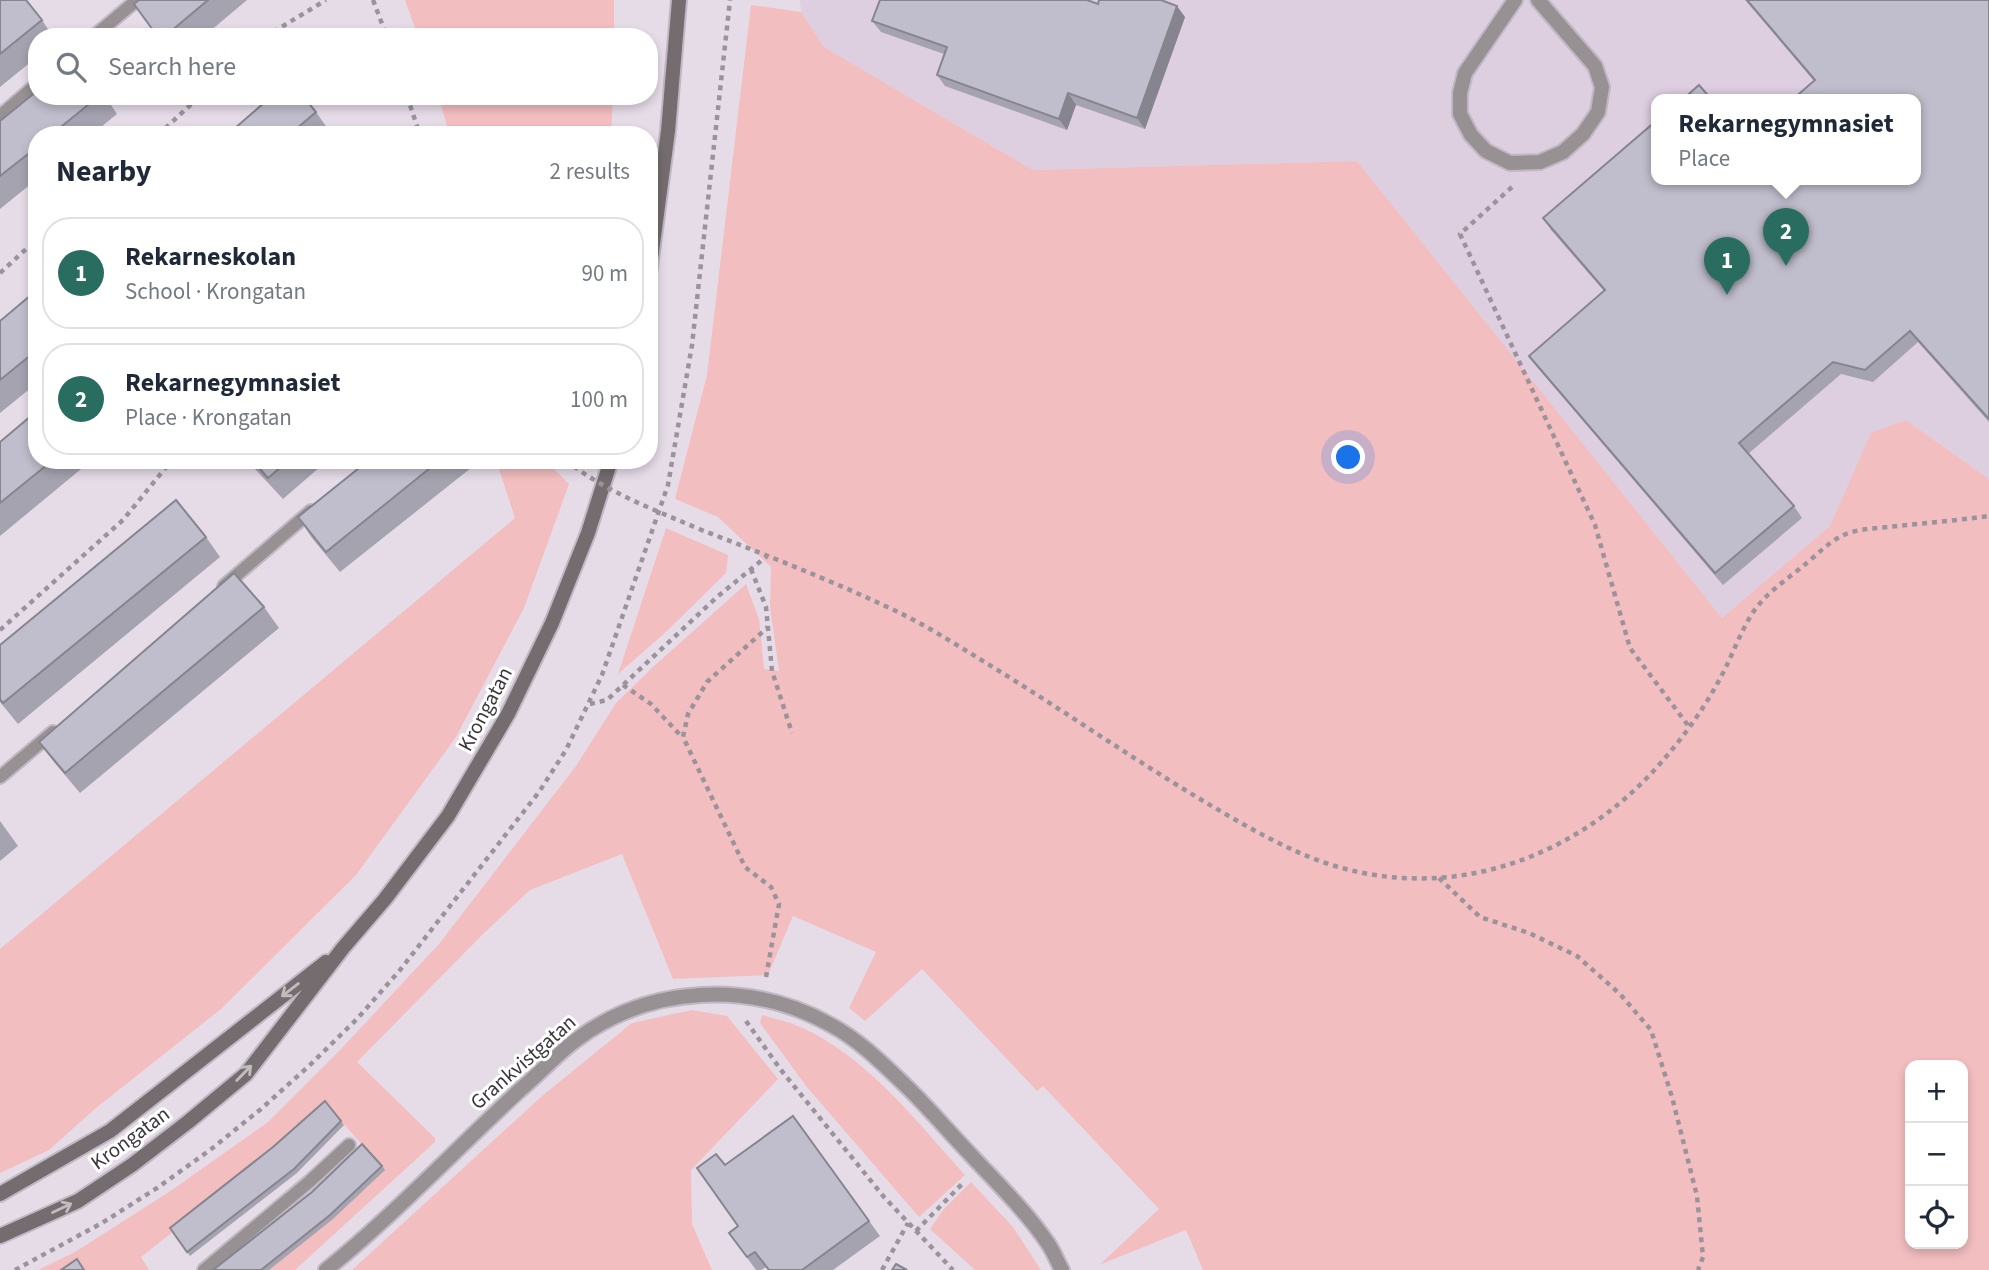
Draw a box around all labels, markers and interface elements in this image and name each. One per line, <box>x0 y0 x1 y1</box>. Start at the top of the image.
search box <box>28 28 658 105</box>
icon: search <box>52 48 90 86</box>
text: Search here <box>108 48 236 85</box>
popup <box>1651 94 1921 185</box>
text: Rekarnegymnasiet <box>1678 105 1894 142</box>
text: Place <box>1678 142 1730 175</box>
text: Nearby <box>56 150 151 193</box>
text: 2 results <box>550 155 630 188</box>
pin: 2 <box>1763 208 1809 266</box>
pin: 1 <box>1704 237 1750 295</box>
text: Rekarneskolan <box>125 238 296 275</box>
text: 1 <box>75 257 87 290</box>
text: 90 m <box>581 257 628 290</box>
text: School · Krongatan <box>125 275 306 308</box>
text: Rekarnegymnasiet <box>125 364 341 401</box>
text: 2 <box>75 383 87 416</box>
text: 100 m <box>570 383 628 416</box>
text: Place · Krongatan <box>125 401 292 434</box>
your location <box>1331 440 1365 474</box>
street label: Krongatan <box>450 662 520 756</box>
one-way arrow <box>281 982 299 997</box>
street label: Grankvistgatan <box>463 1007 583 1117</box>
map controls <box>1905 1060 1968 1249</box>
button: + <box>1905 1060 1968 1123</box>
one-way arrow <box>236 1065 253 1082</box>
street label: Krongatan <box>84 1099 176 1177</box>
button: − <box>1905 1123 1968 1186</box>
button: locate <box>1905 1186 1968 1249</box>
one-way arrow <box>51 1201 72 1214</box>

